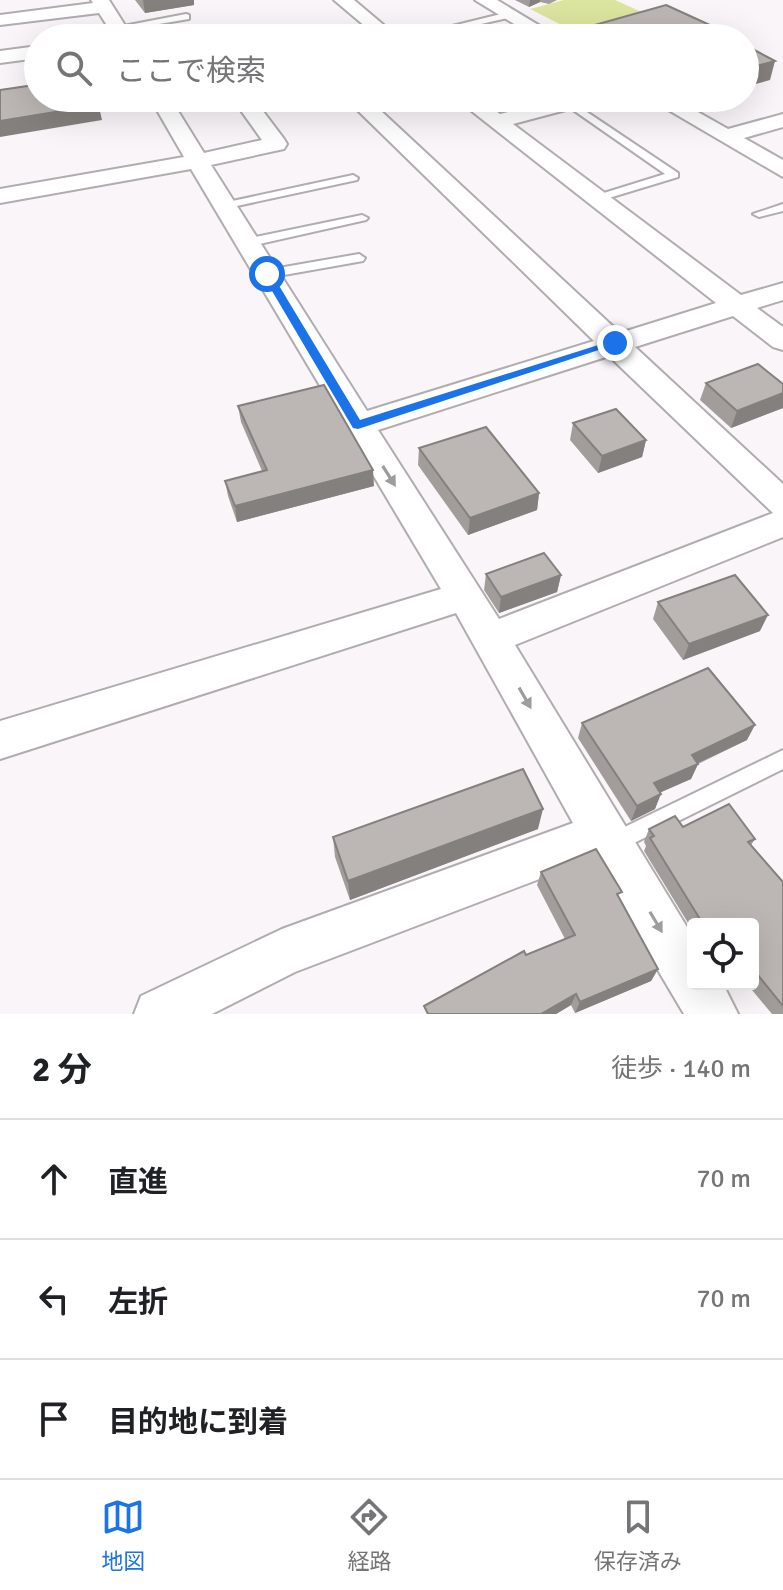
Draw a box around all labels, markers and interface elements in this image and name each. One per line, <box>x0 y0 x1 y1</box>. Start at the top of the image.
search box <box>24 24 759 112</box>
icon: search <box>52 46 96 90</box>
text: ここで検索 <box>116 53 266 90</box>
route start <box>249 256 285 292</box>
route end <box>597 325 633 361</box>
one-way arrow <box>382 465 396 487</box>
one-way arrow <box>518 686 532 709</box>
one-way arrow <box>649 911 663 933</box>
map controls <box>687 918 759 990</box>
button: locate <box>687 918 759 990</box>
text: 2 分 <box>32 1049 92 1091</box>
text: 徒歩 · 140 m <box>611 1053 751 1085</box>
icon: ahead <box>32 1157 76 1201</box>
text: 70 m <box>696 1163 751 1195</box>
text: 直進 <box>108 1164 168 1201</box>
icon: left <box>32 1277 76 1321</box>
text: 70 m <box>696 1283 751 1315</box>
text: 左折 <box>108 1284 168 1321</box>
icon: arrive <box>32 1397 76 1441</box>
text: 目的地に到着 <box>108 1404 288 1441</box>
tab: 地図 <box>101 1495 145 1575</box>
tab: 経路 <box>347 1495 392 1575</box>
tab: 保存済み <box>594 1495 682 1575</box>

